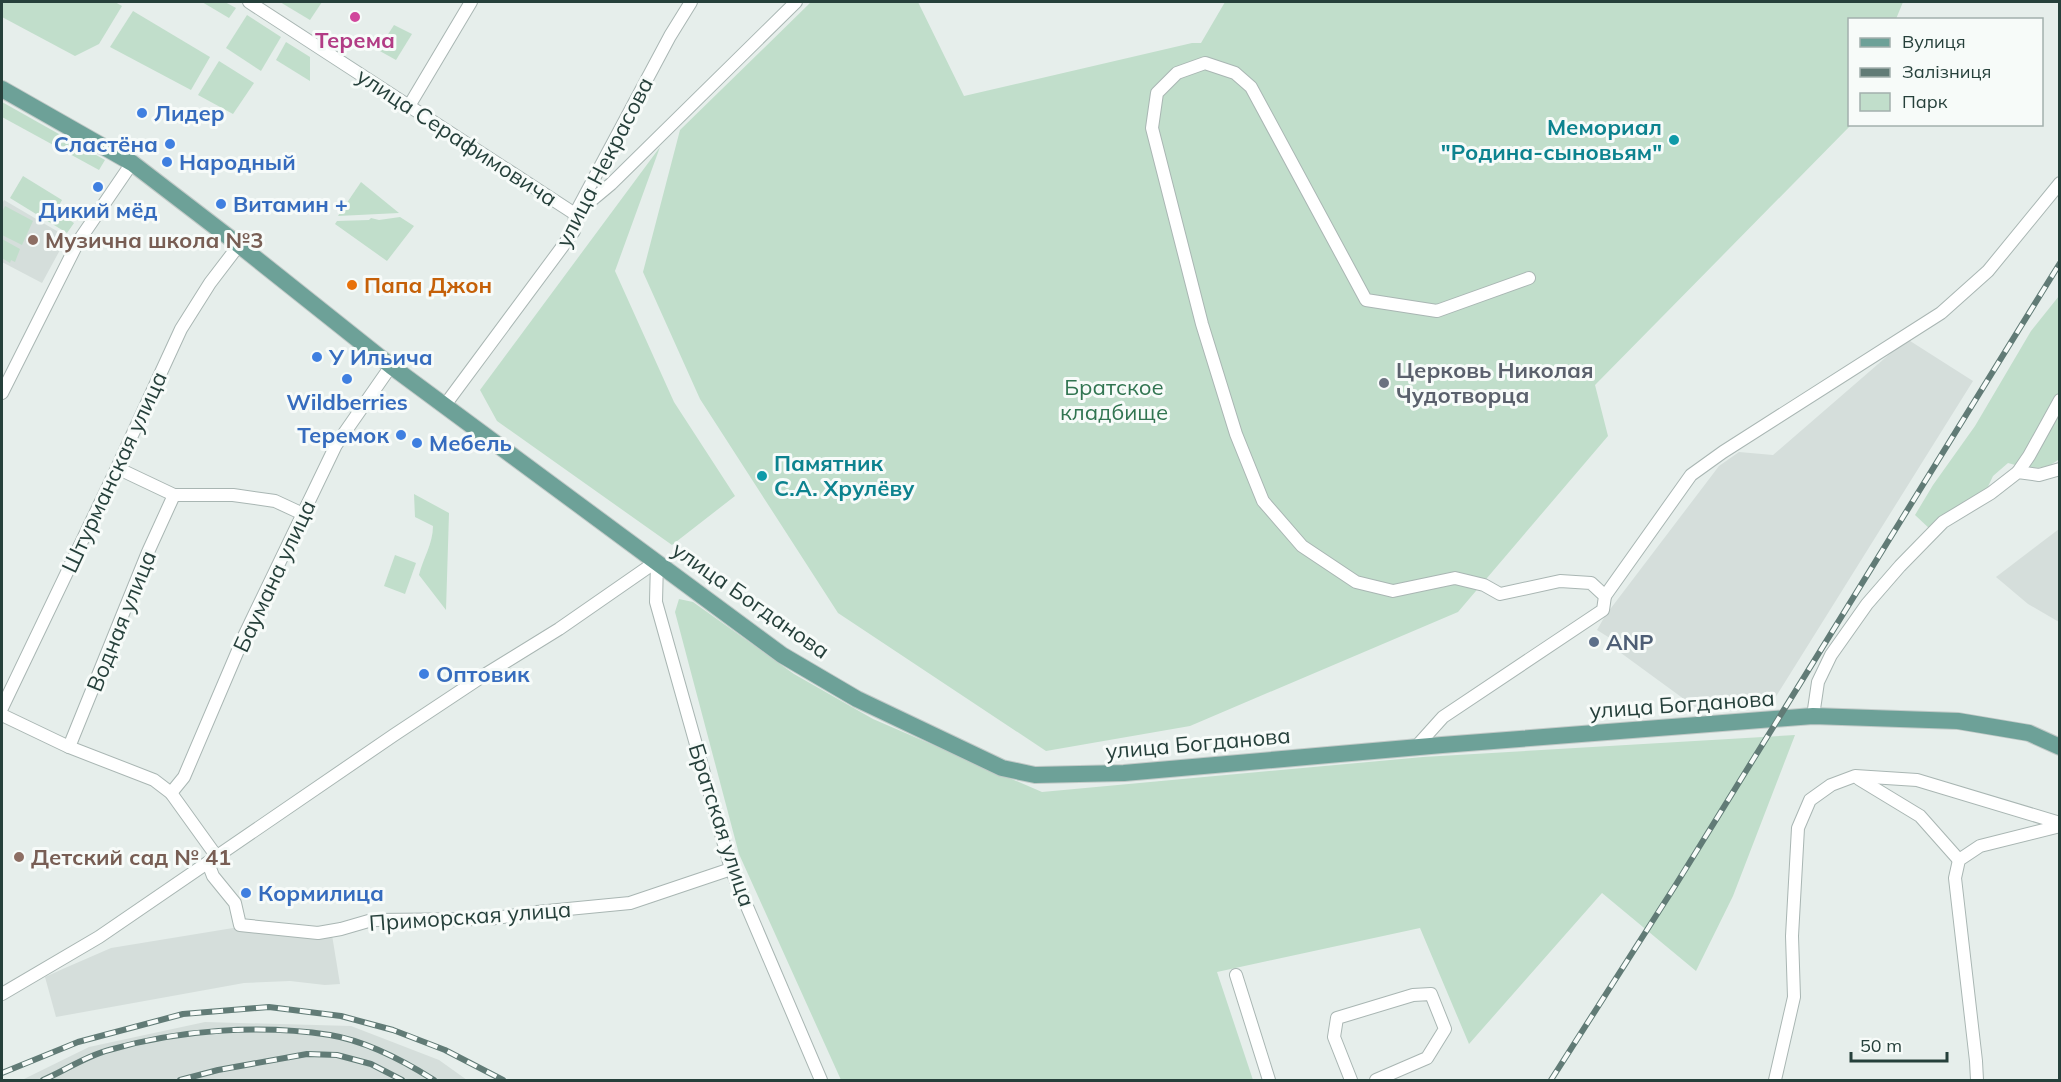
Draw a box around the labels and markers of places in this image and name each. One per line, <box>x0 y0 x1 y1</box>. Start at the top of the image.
marker: Терема <box>348 10 362 24</box>
place label: Терема <box>315 26 395 54</box>
place label: Лидер <box>154 99 225 127</box>
marker: Лидер <box>135 106 149 120</box>
place label: Мемориал "Родина-сыновьям" <box>1441 113 1662 166</box>
place label: Сластёна <box>54 130 158 158</box>
marker: Мемориал "Родина-сыновьям" <box>1667 133 1681 147</box>
marker: Сластёна <box>163 137 177 151</box>
place label: Народный <box>179 148 296 176</box>
marker: Народный <box>160 155 174 169</box>
marker: Дикий мёд <box>91 180 105 194</box>
place label: Витамин + <box>233 190 348 218</box>
place label: Дикий мёд <box>39 196 158 224</box>
marker: Витамин + <box>214 197 228 211</box>
place label: Музична школа №3 <box>45 226 263 254</box>
marker: Музична школа №3 <box>26 233 40 247</box>
place label: Папа Джон <box>364 271 492 299</box>
marker: Папа Джон <box>345 278 359 292</box>
place label: У Ильича <box>328 343 433 371</box>
marker: У Ильича <box>310 350 324 364</box>
place label: Церковь Николая Чудотворца <box>1396 356 1594 409</box>
marker: Wildberries <box>340 372 354 386</box>
marker: Церковь Николая Чудотворца <box>1377 376 1391 390</box>
place label: Wildberries <box>286 388 408 416</box>
place label: Теремок <box>297 421 389 449</box>
marker: Теремок <box>394 428 408 442</box>
place label: Мебель <box>429 429 512 457</box>
marker: Мебель <box>410 436 424 450</box>
place label: Памятник С.А. Хрулёву <box>774 449 915 502</box>
marker: Памятник С.А. Хрулёву <box>755 469 769 483</box>
place label: ANP <box>1606 628 1654 656</box>
marker: ANP <box>1587 635 1601 649</box>
place label: Оптовик <box>436 660 530 688</box>
marker: Оптовик <box>417 667 431 681</box>
place label: Детский сад № 41 <box>31 843 231 871</box>
marker: Детский сад № 41 <box>12 850 26 864</box>
place label: Кормилица <box>258 879 384 907</box>
marker: Кормилица <box>239 886 253 900</box>

